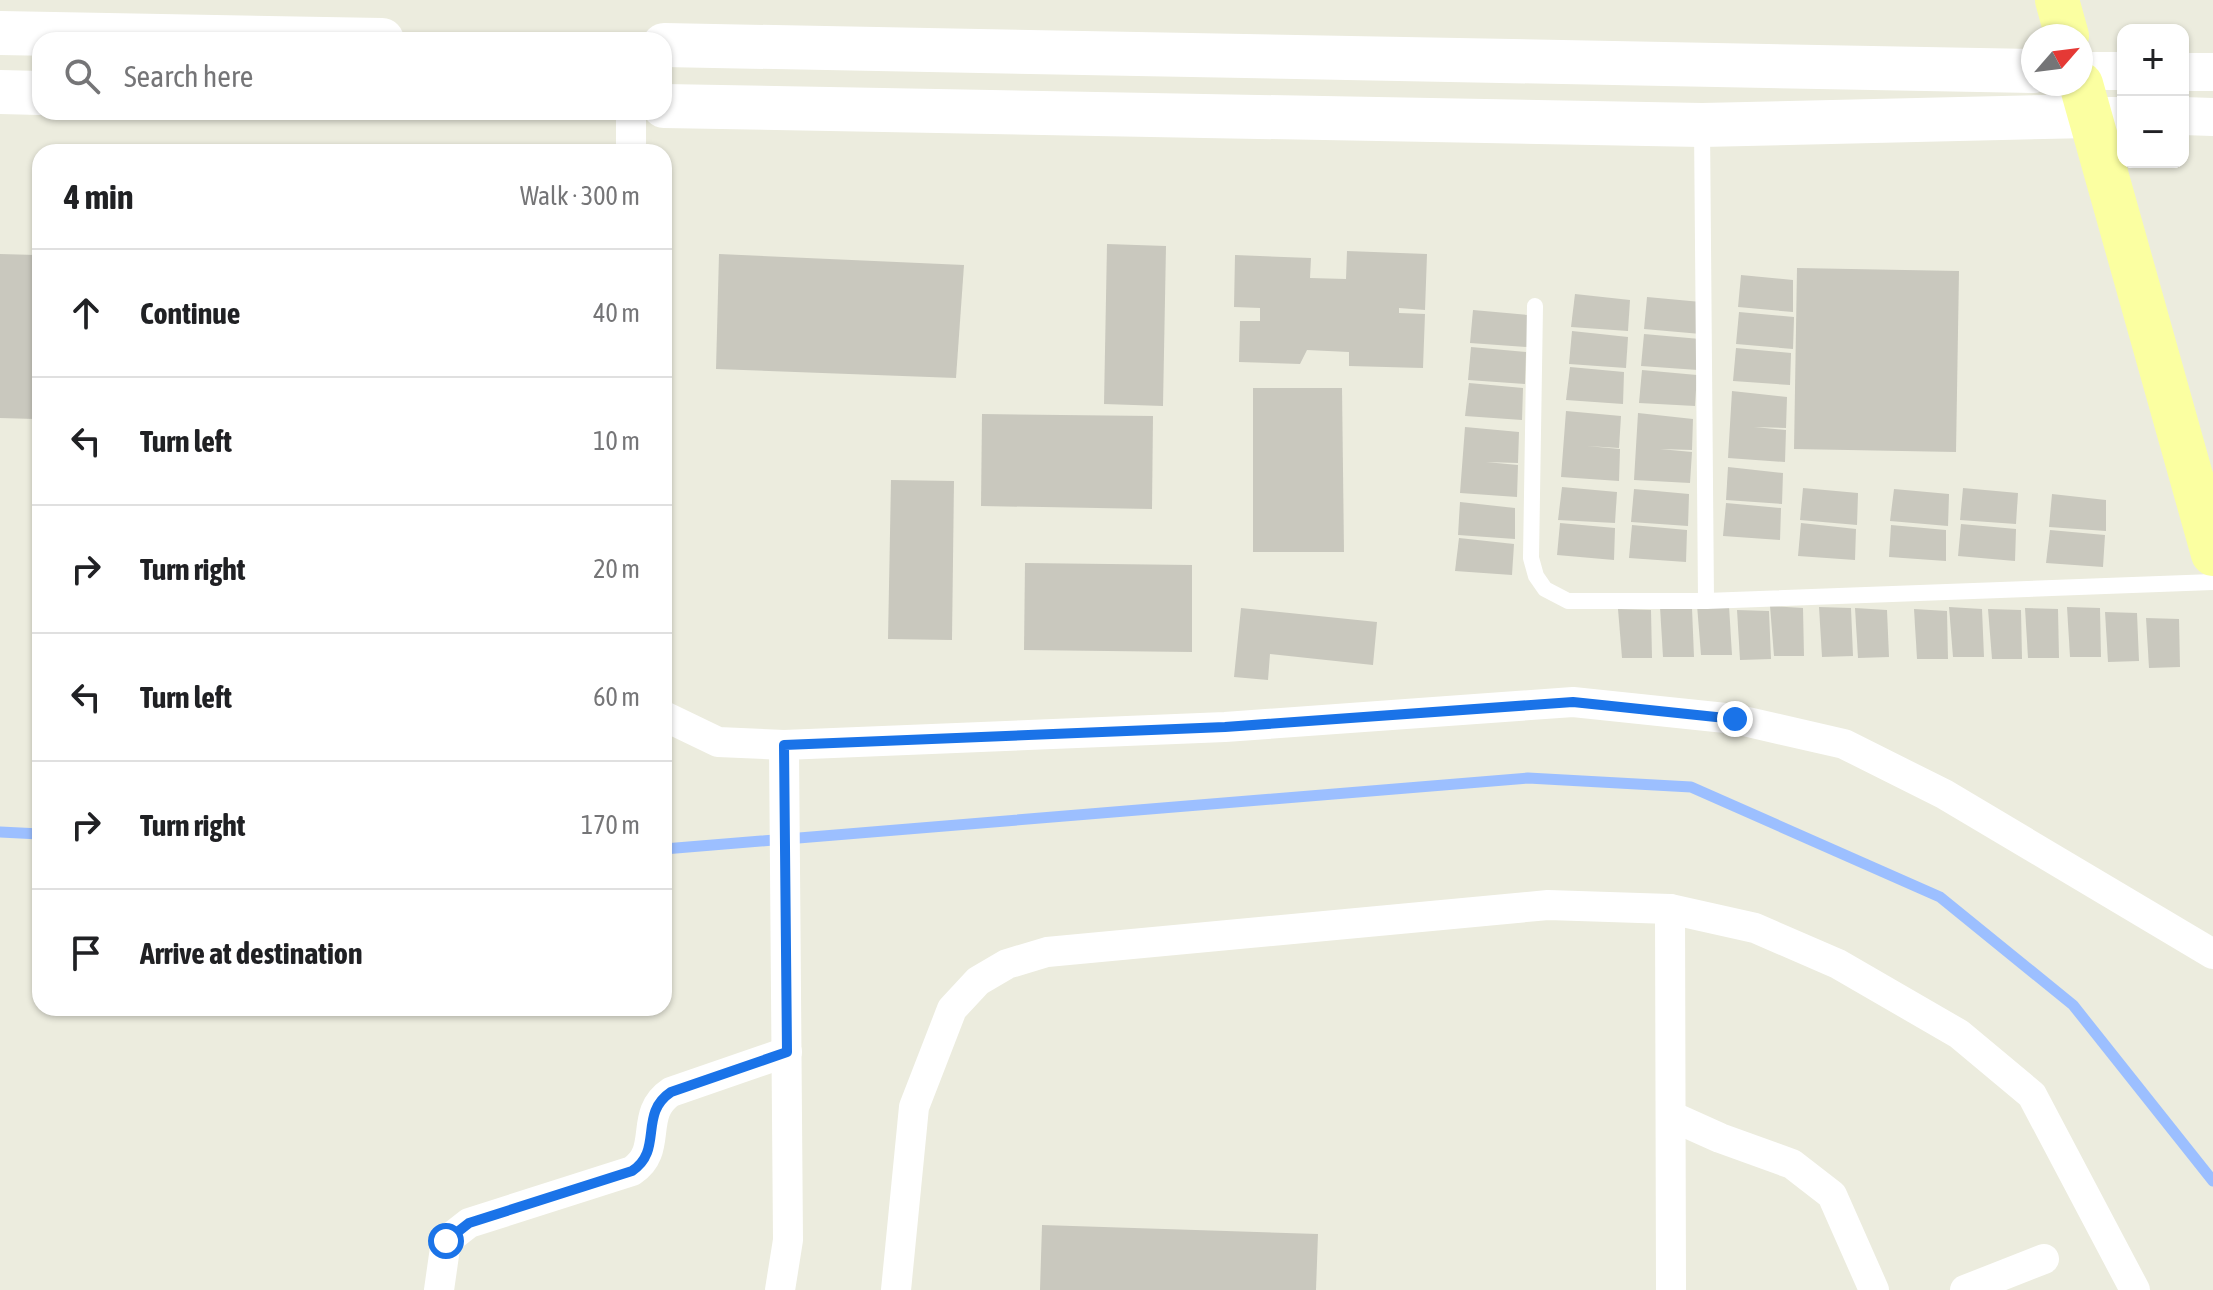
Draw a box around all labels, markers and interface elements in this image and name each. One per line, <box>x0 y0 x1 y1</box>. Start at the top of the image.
north arrow <box>2021 24 2093 96</box>
map controls <box>2117 24 2189 168</box>
button: + <box>2117 24 2189 96</box>
search box <box>32 32 672 120</box>
icon: search <box>60 54 104 98</box>
text: Search here <box>124 59 253 93</box>
button: − <box>2117 96 2189 168</box>
text: 4 min <box>64 177 133 216</box>
text: Walk · 300 m <box>520 181 640 211</box>
icon: ahead <box>64 291 108 335</box>
text: Continue <box>140 296 240 330</box>
text: 40 m <box>593 298 640 328</box>
icon: left <box>64 419 108 463</box>
text: Turn left <box>140 424 232 458</box>
text: 10 m <box>593 426 640 456</box>
icon: right <box>64 547 108 591</box>
text: Turn right <box>140 552 246 586</box>
text: 20 m <box>593 554 640 584</box>
icon: left <box>64 675 108 719</box>
text: Turn left <box>140 680 232 714</box>
text: 60 m <box>593 682 640 712</box>
route end <box>1717 701 1753 737</box>
icon: right <box>64 803 108 847</box>
text: Turn right <box>140 808 246 842</box>
text: 170 m <box>581 810 640 840</box>
icon: arrive <box>64 931 108 975</box>
text: Arrive at destination <box>140 936 362 970</box>
route start <box>428 1223 464 1259</box>

